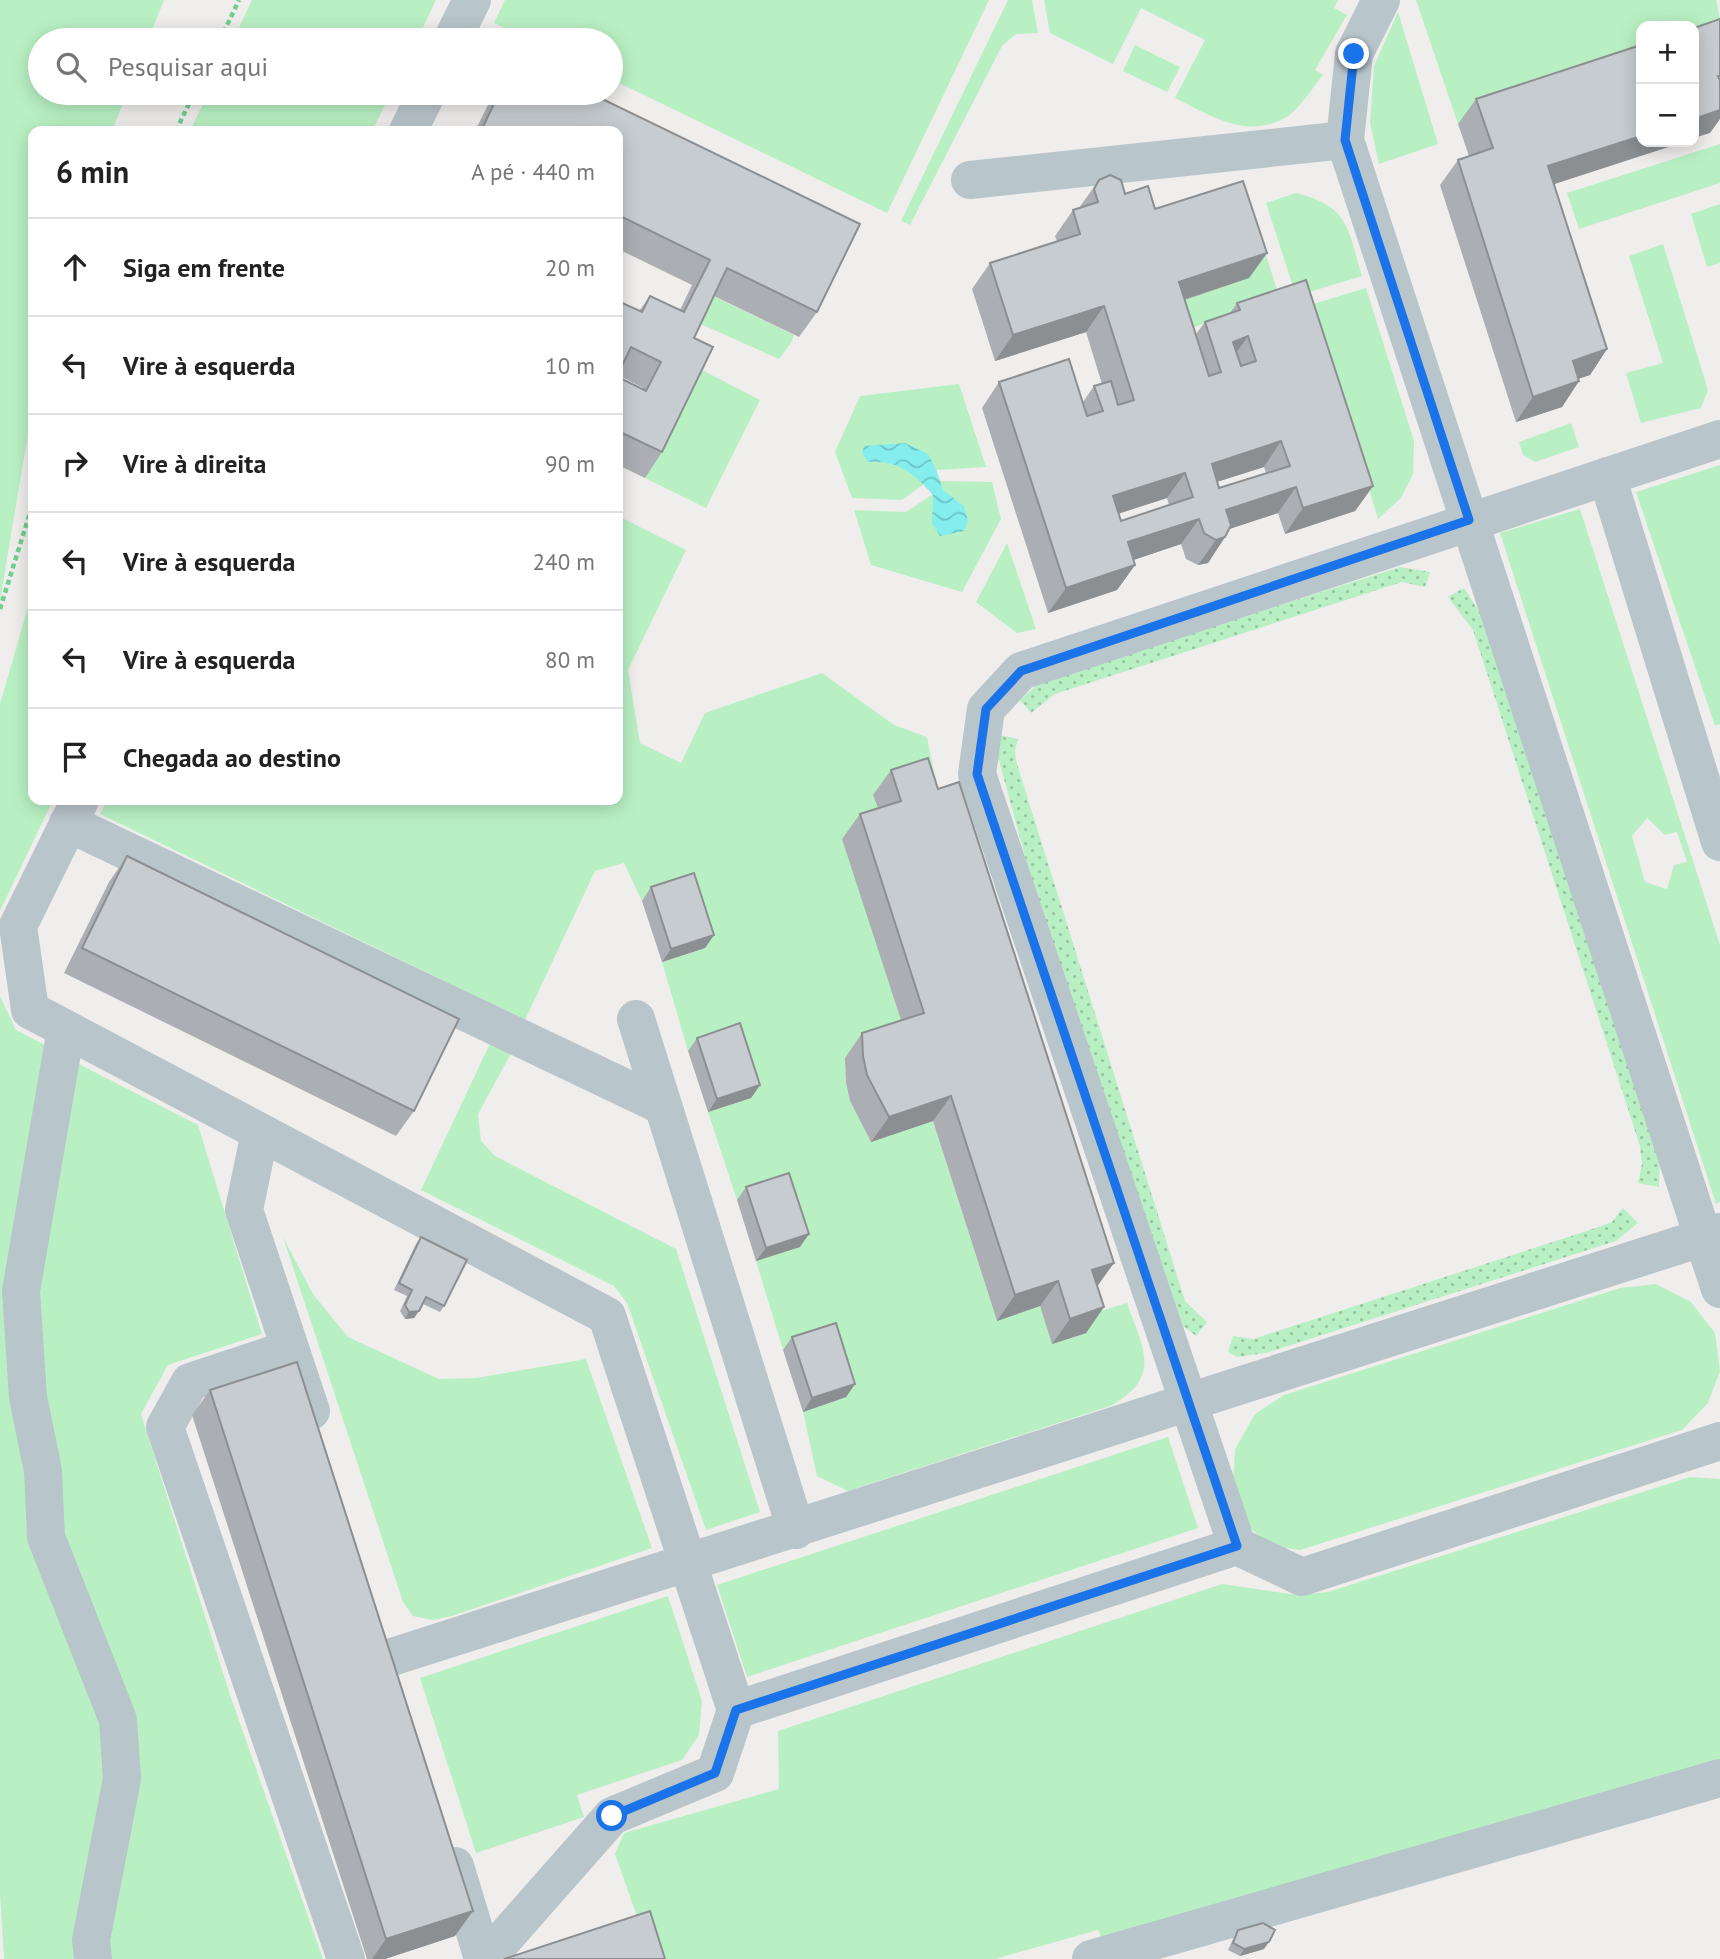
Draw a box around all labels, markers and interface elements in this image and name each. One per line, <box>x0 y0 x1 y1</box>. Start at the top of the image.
map controls <box>1636 21 1699 147</box>
button: + <box>1636 21 1699 84</box>
search box <box>28 28 623 105</box>
route end <box>1338 38 1369 69</box>
icon: search <box>52 48 90 86</box>
text: Pesquisar aqui <box>108 50 268 83</box>
button: − <box>1636 84 1699 147</box>
text: 6 min <box>56 152 129 191</box>
text: A pé · 440 m <box>471 157 595 186</box>
icon: ahead <box>56 248 94 286</box>
text: Siga em frente <box>123 251 285 284</box>
text: 20 m <box>545 253 595 282</box>
icon: left <box>56 346 94 384</box>
text: Vire à esquerda <box>123 349 295 382</box>
text: 10 m <box>545 351 595 380</box>
icon: right <box>56 444 94 482</box>
text: Vire à direita <box>123 447 266 480</box>
text: 90 m <box>545 449 595 478</box>
icon: left <box>56 542 94 580</box>
text: Vire à esquerda <box>123 545 295 578</box>
text: 240 m <box>533 547 595 576</box>
icon: left <box>56 640 94 678</box>
text: Vire à esquerda <box>123 643 295 676</box>
text: 80 m <box>545 645 595 674</box>
icon: arrive <box>56 738 94 776</box>
text: Chegada ao destino <box>123 741 341 774</box>
route start <box>596 1800 627 1831</box>

